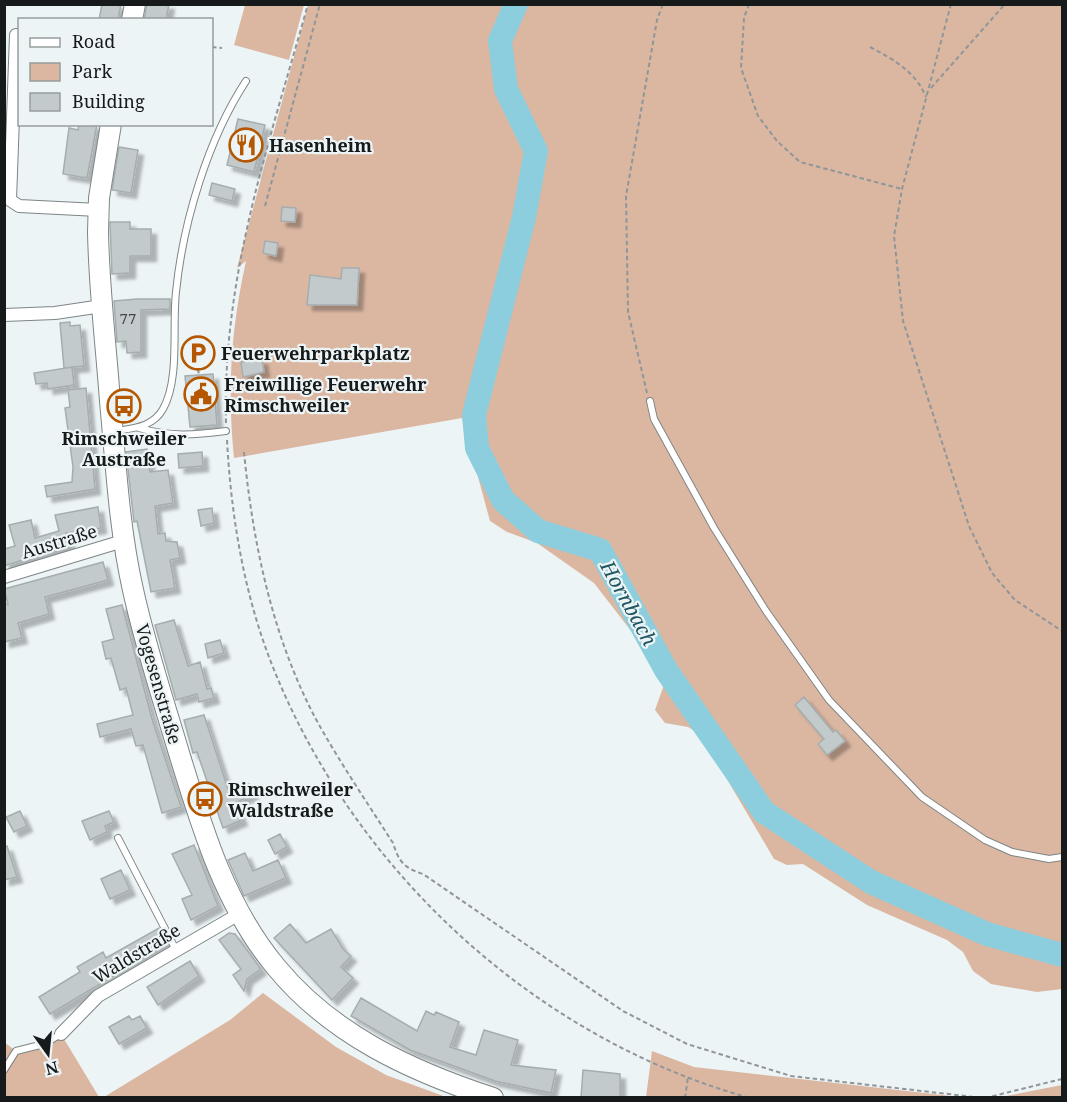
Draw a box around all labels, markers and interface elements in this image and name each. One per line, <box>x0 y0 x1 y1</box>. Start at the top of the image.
legend <box>18 18 213 126</box>
text: Road <box>72 29 115 53</box>
text: Park <box>72 59 112 83</box>
text: Building <box>72 89 145 113</box>
restaurant icon: Hasenheim <box>228 127 264 163</box>
place label: Hasenheim <box>269 133 372 157</box>
house number: 77 <box>120 308 136 328</box>
parking icon: Feuerwehrparkplatz <box>180 335 216 371</box>
place label: Feuerwehrparkplatz <box>221 341 409 365</box>
place label: Freiwillige Feuerwehr Rimschweiler <box>224 372 427 417</box>
public building icon: Freiwillige Feuerwehr Rimschweiler <box>183 376 219 412</box>
bus stop icon: Rimschweiler Austraße <box>106 388 142 424</box>
place label: Rimschweiler Austraße <box>61 426 187 471</box>
street label: Austraße <box>18 518 100 564</box>
water label: Hornbach <box>594 555 663 650</box>
street label: Vogesenstraße <box>130 621 188 747</box>
place label: Rimschweiler Waldstraße <box>228 777 354 822</box>
bus stop icon: Rimschweiler Waldstraße <box>187 781 223 817</box>
street label: Waldstraße <box>88 917 184 989</box>
north arrow <box>18 1024 78 1084</box>
text: N <box>43 1056 61 1081</box>

